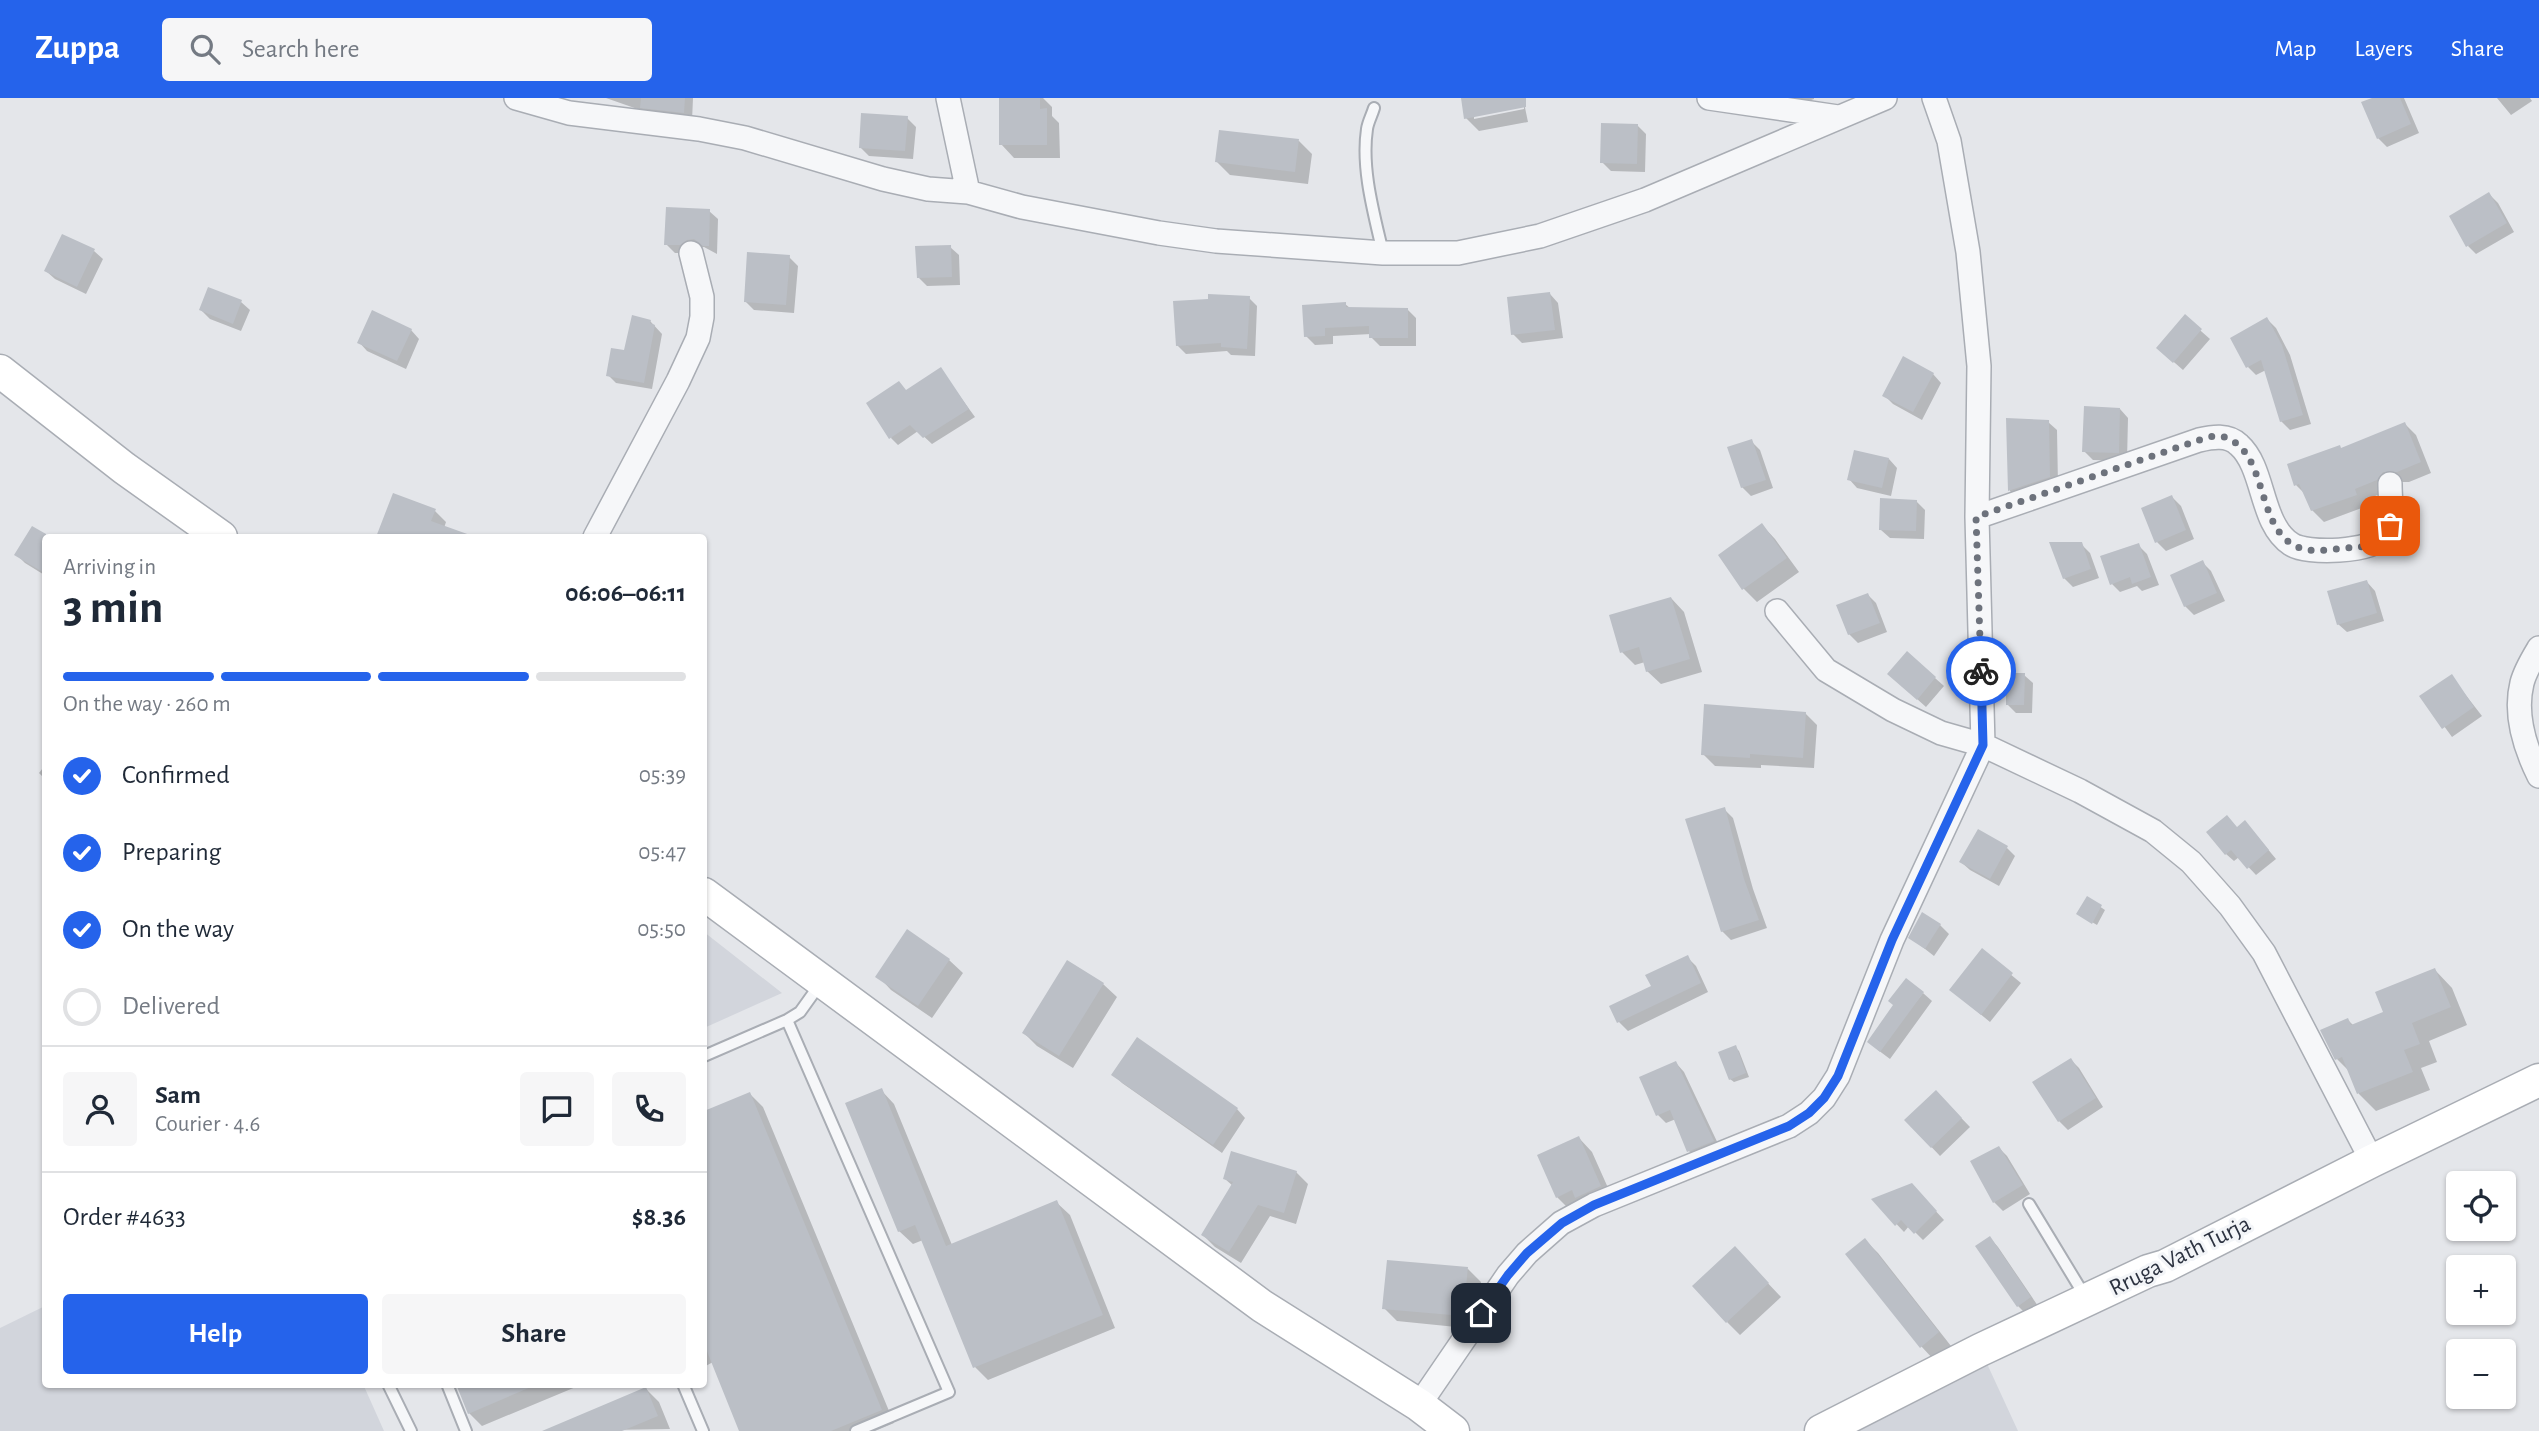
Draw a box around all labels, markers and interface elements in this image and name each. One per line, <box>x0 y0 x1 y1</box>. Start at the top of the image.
search box <box>162 18 652 81</box>
icon: search <box>186 30 224 68</box>
text: Zuppa <box>35 32 120 65</box>
text: Search here <box>242 36 359 62</box>
text: Map <box>2274 37 2316 61</box>
text: Layers <box>2354 37 2413 61</box>
text: Share <box>2451 37 2504 61</box>
pin <box>2360 496 2420 556</box>
icon: bag <box>2371 507 2409 545</box>
text: Arriving in <box>63 556 156 579</box>
text: 06:06–06:11 <box>565 580 686 606</box>
text: 3 min <box>63 585 163 631</box>
courier <box>1946 636 2016 706</box>
icon: bike <box>1962 652 2000 690</box>
text: On the way · 260 m <box>63 693 231 716</box>
icon: check <box>63 757 101 795</box>
text: Confirmed <box>122 762 230 788</box>
text: 05:39 <box>639 764 686 787</box>
icon: check <box>63 834 101 872</box>
text: Preparing <box>122 839 221 865</box>
text: 05:47 <box>638 841 686 864</box>
icon: check <box>63 911 101 949</box>
text: On the way <box>122 916 234 942</box>
text: 05:50 <box>637 918 686 941</box>
text: Delivered <box>122 993 220 1019</box>
button: person <box>63 1072 137 1146</box>
button: chat <box>520 1072 594 1146</box>
button: phone <box>612 1072 686 1146</box>
text: Sam <box>155 1082 201 1108</box>
text: Courier · 4.6 <box>155 1113 260 1136</box>
map controls <box>2446 1171 2516 1409</box>
button: locate <box>2446 1171 2516 1241</box>
text: Order #4633 <box>63 1204 186 1230</box>
text: $8.36 <box>632 1204 686 1230</box>
street label: Rruga Vath Turja <box>2106 1211 2254 1301</box>
button: + <box>2446 1255 2516 1325</box>
pin <box>1451 1283 1511 1343</box>
button: Help <box>63 1294 368 1374</box>
button: Share <box>382 1294 686 1374</box>
icon: home <box>1462 1294 1500 1332</box>
button: − <box>2446 1339 2516 1409</box>

